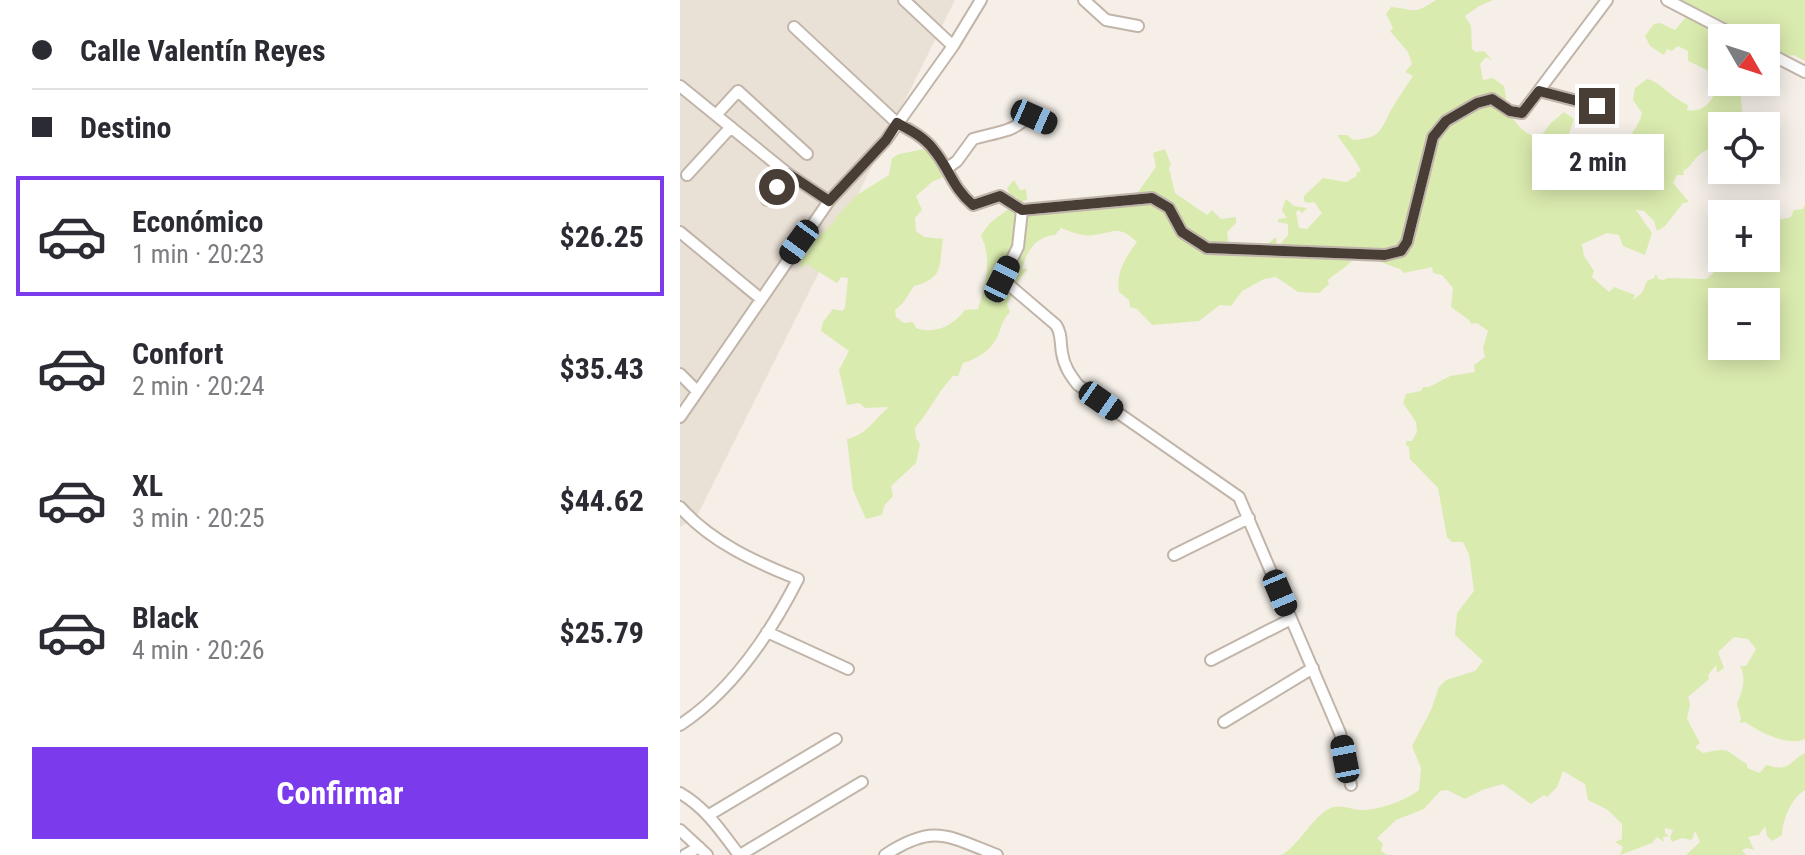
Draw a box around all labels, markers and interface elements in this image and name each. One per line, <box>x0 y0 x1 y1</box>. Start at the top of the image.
north arrow <box>1708 24 1780 96</box>
map controls <box>1708 24 1780 360</box>
text: Calle Valentín Reyes <box>80 33 326 68</box>
route end <box>1579 88 1615 124</box>
car <box>1007 96 1061 138</box>
text: Destino <box>80 110 171 145</box>
button: locate <box>1708 112 1780 184</box>
callout: 2 min <box>1531 134 1663 190</box>
text: 2 min <box>1569 147 1627 177</box>
route start <box>759 169 795 205</box>
icon: car <box>36 200 108 272</box>
button: + <box>1708 200 1780 272</box>
text: Económico <box>132 204 263 239</box>
car <box>775 216 823 268</box>
text: $26.25 <box>559 219 644 254</box>
text: 1 min · 20:23 <box>132 239 265 269</box>
car <box>981 252 1023 306</box>
button: − <box>1708 288 1780 360</box>
icon: car <box>36 332 108 404</box>
text: Confort <box>132 336 223 371</box>
text: $35.43 <box>559 351 644 386</box>
text: 2 min · 20:24 <box>132 371 265 401</box>
car <box>1074 377 1128 425</box>
icon: car <box>36 464 108 536</box>
text: XL <box>132 468 163 503</box>
text: $44.62 <box>559 483 644 518</box>
text: 3 min · 20:25 <box>132 503 265 533</box>
car <box>1260 566 1300 620</box>
icon: car <box>36 596 108 668</box>
text: Black <box>132 600 199 635</box>
text: $25.79 <box>559 615 644 650</box>
text: 4 min · 20:26 <box>132 635 265 665</box>
car <box>1329 733 1361 785</box>
button: Confirmar <box>32 747 648 839</box>

